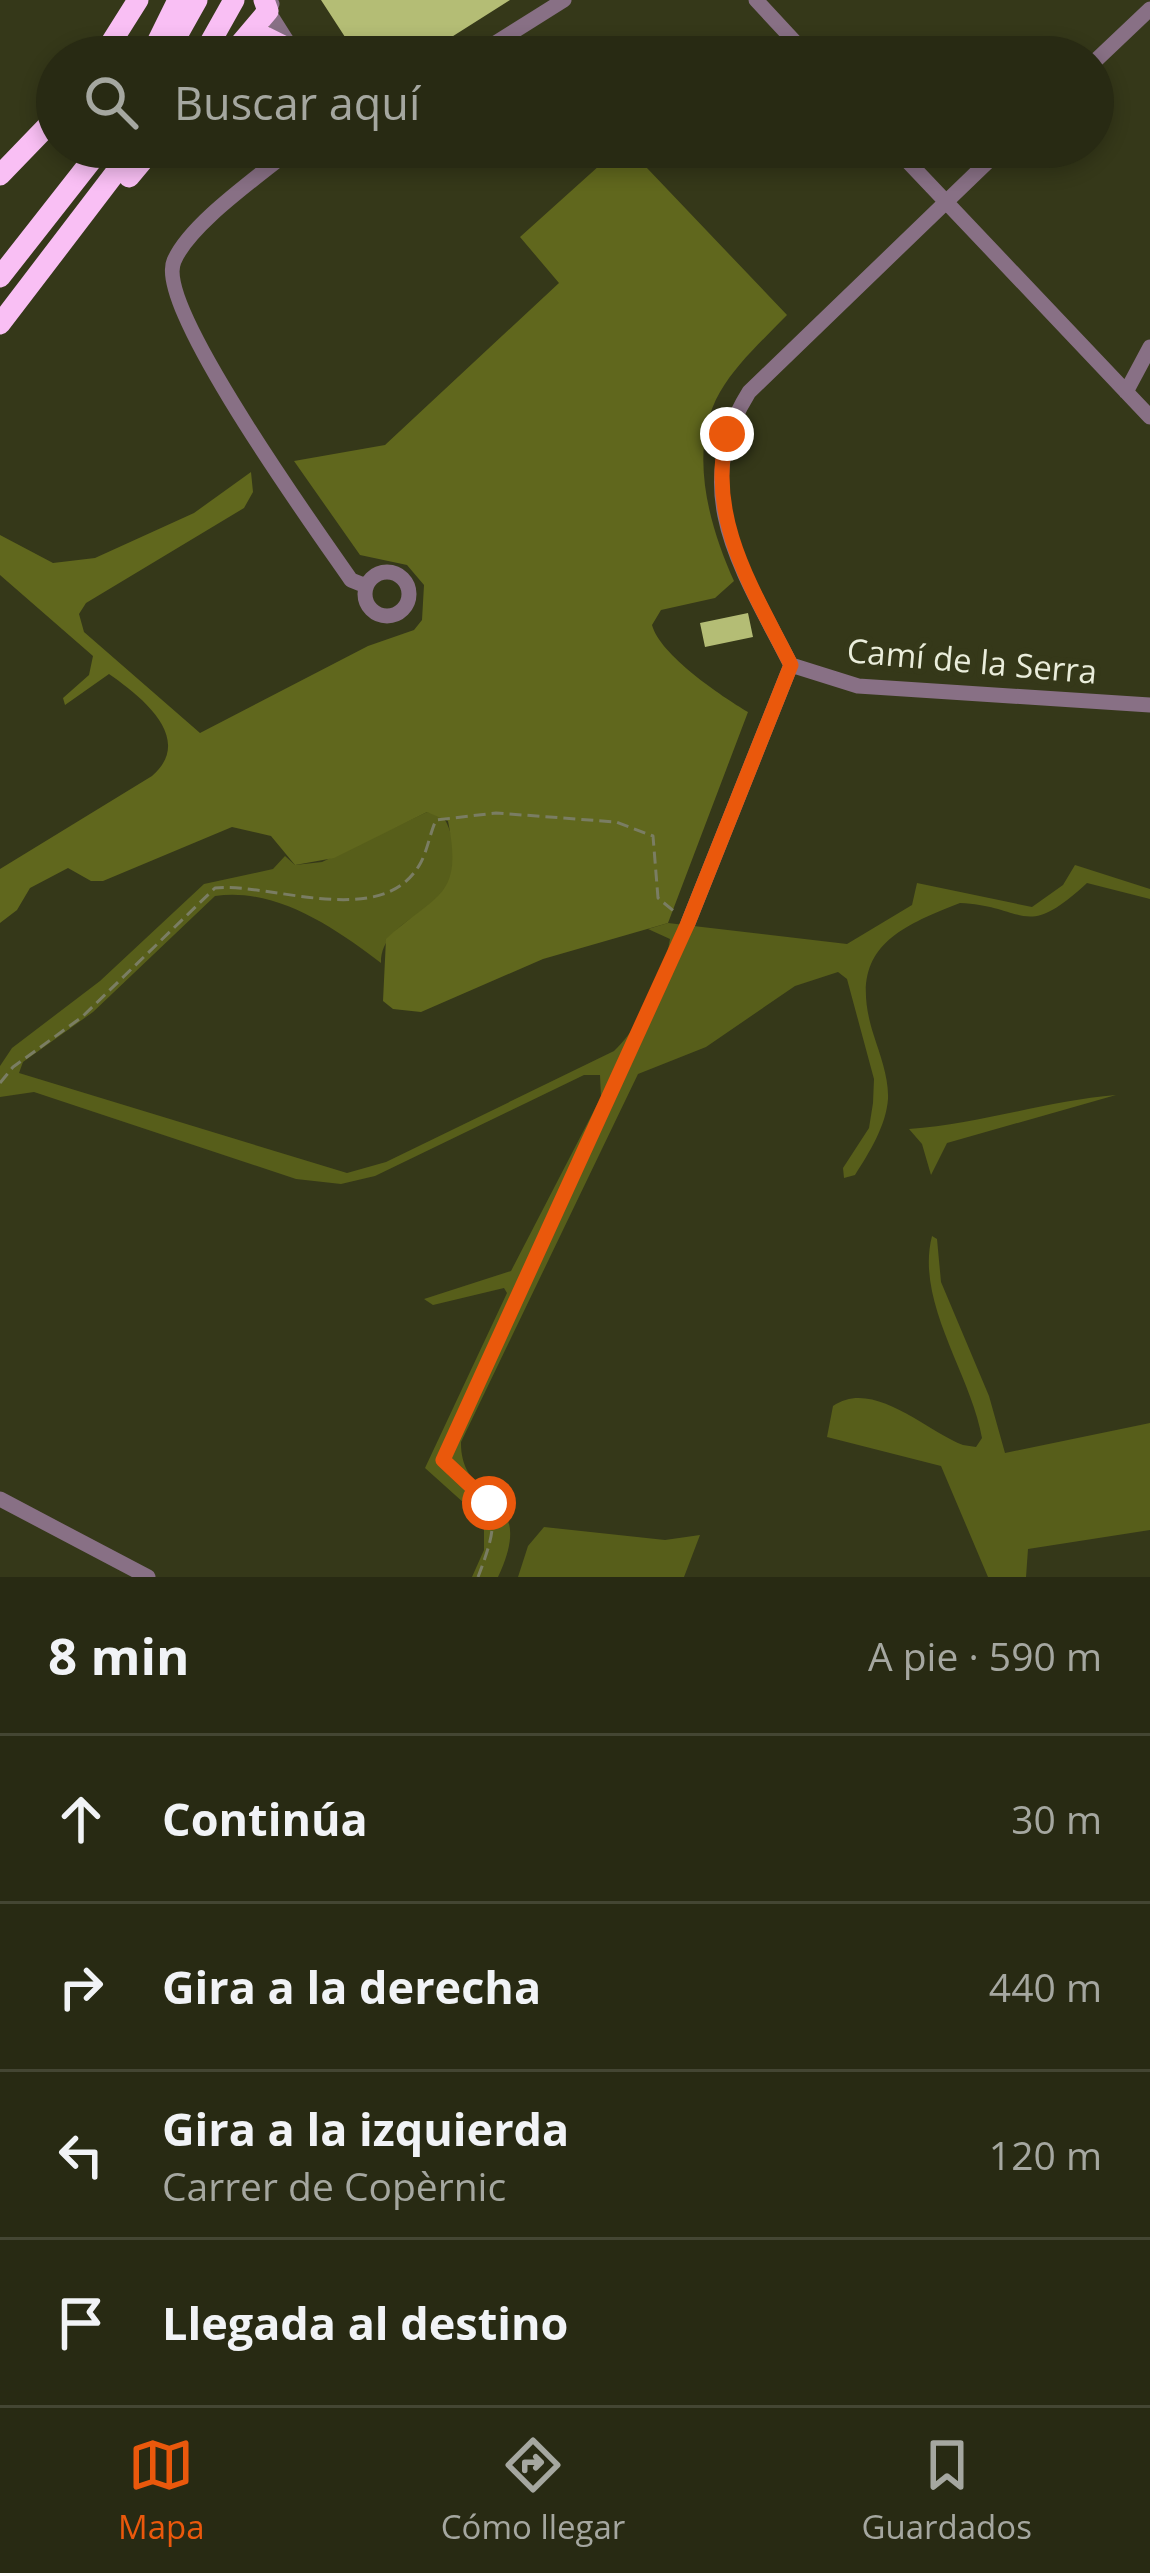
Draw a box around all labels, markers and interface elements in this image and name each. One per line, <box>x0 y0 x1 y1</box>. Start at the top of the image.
search box <box>36 36 1114 168</box>
icon: search <box>78 69 144 135</box>
text: Buscar aquí <box>174 72 420 133</box>
route end <box>700 407 754 461</box>
street label: Camí de la Serra <box>845 627 1099 694</box>
route start <box>462 1476 516 1530</box>
text: 8 min <box>48 1620 190 1690</box>
text: A pie · 590 m <box>868 1629 1102 1682</box>
icon: ahead <box>48 1786 114 1852</box>
text: Continúa <box>162 1788 368 1849</box>
text: 30 m <box>1011 1792 1102 1845</box>
icon: right <box>48 1954 114 2020</box>
text: Gira a la derecha <box>162 1956 541 2017</box>
text: 440 m <box>989 1960 1102 2013</box>
text: Gira a la izquierda <box>162 2098 569 2159</box>
icon: left <box>48 2122 114 2188</box>
text: 120 m <box>989 2128 1102 2181</box>
text: Carrer de Copèrnic <box>162 2159 506 2212</box>
icon: arrive <box>48 2290 114 2356</box>
text: Llegada al destino <box>162 2292 568 2353</box>
tab: Mapa <box>118 2432 205 2549</box>
tab: Cómo llegar <box>441 2432 625 2549</box>
tab: Guardados <box>862 2432 1032 2549</box>

